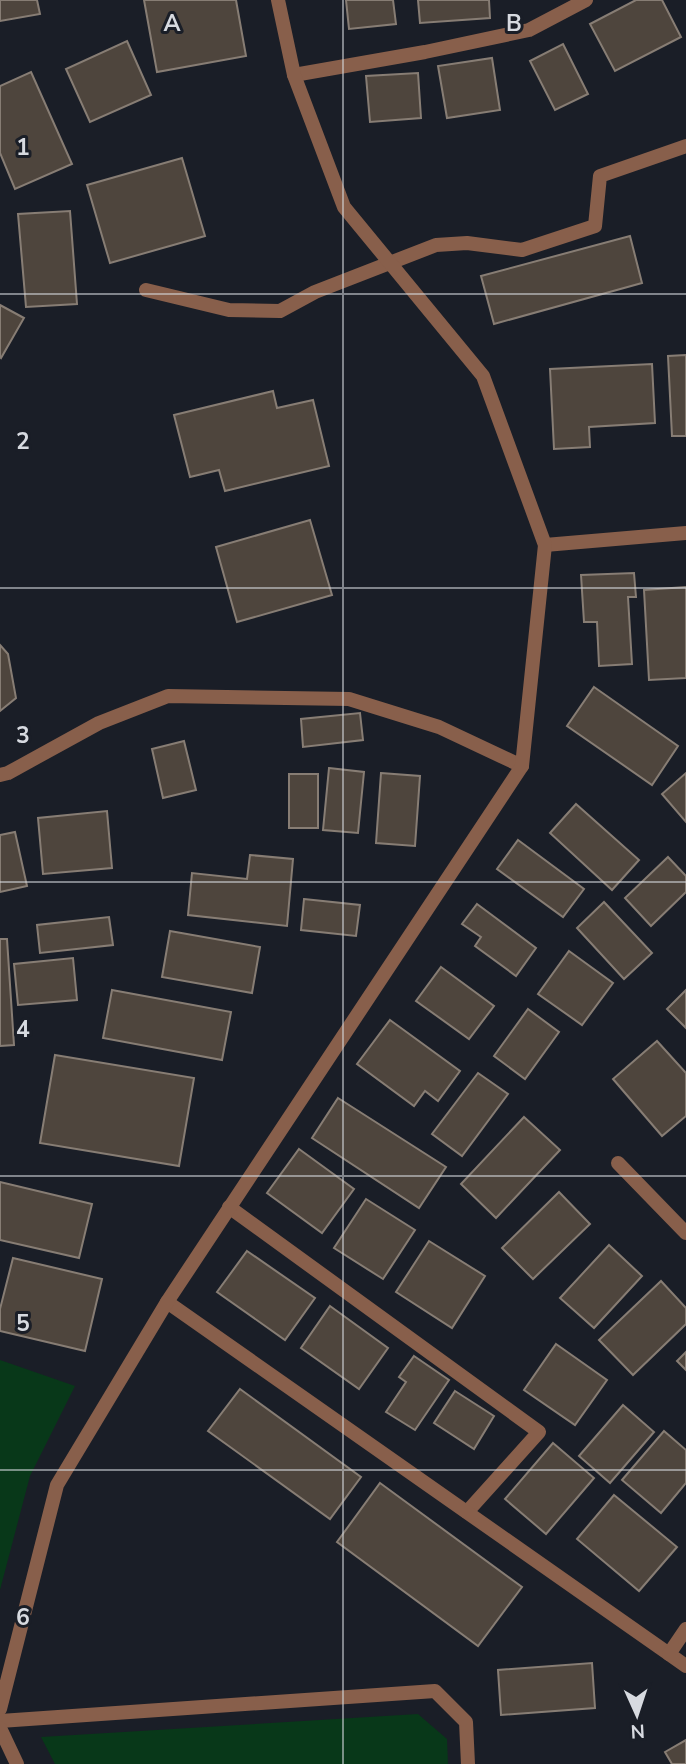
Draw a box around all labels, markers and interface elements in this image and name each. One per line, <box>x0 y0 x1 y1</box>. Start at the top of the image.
text: A <box>163 8 181 39</box>
text: B <box>506 8 522 39</box>
text: 1 <box>16 132 30 163</box>
text: 2 <box>16 426 30 457</box>
text: 3 <box>16 720 30 751</box>
text: 4 <box>16 1014 30 1045</box>
text: 5 <box>16 1308 30 1339</box>
text: 6 <box>16 1602 30 1633</box>
north arrow <box>602 1680 672 1750</box>
text: N <box>630 1718 646 1744</box>

